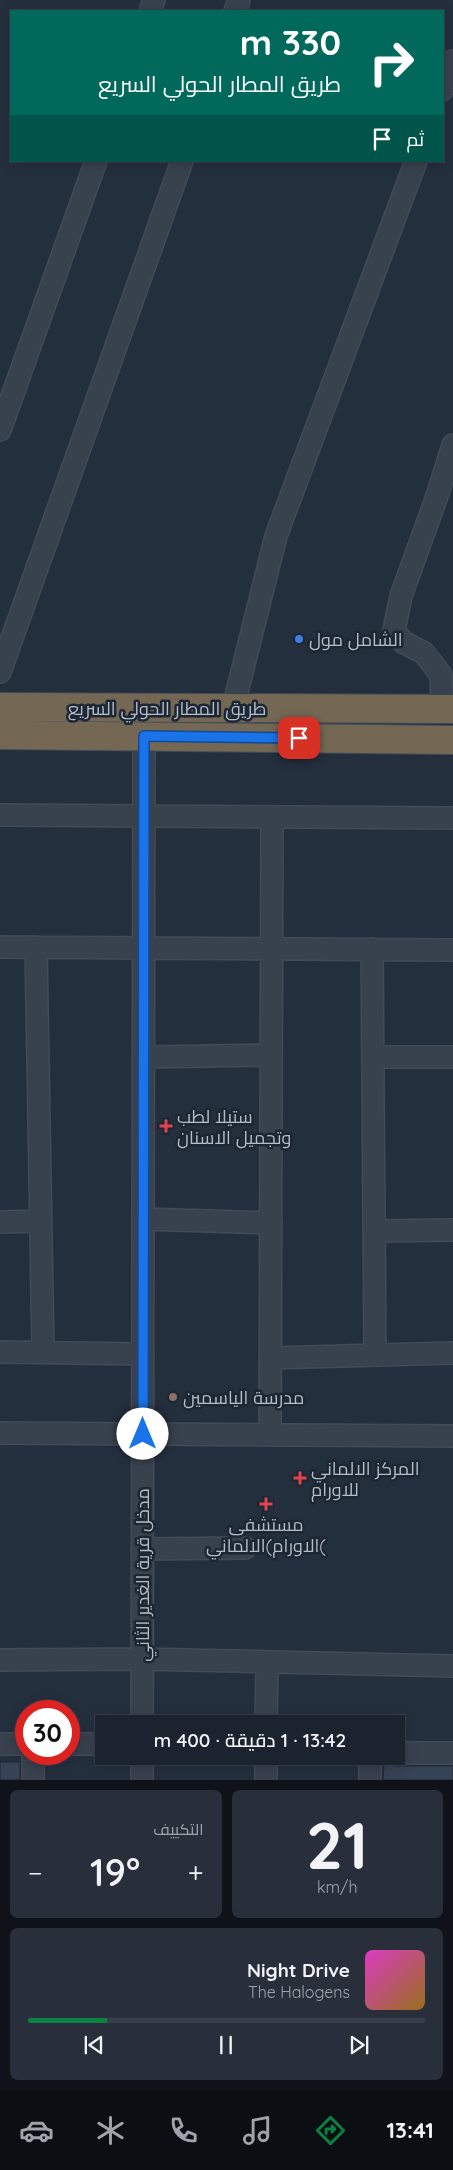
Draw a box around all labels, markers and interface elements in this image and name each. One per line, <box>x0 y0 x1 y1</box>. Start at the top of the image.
text: 330 m <box>240 20 341 64</box>
icon: right <box>359 30 424 95</box>
text: طريق المطار الحولي السريع <box>98 70 341 98</box>
icon: arrive <box>368 125 396 153</box>
text: ثم <box>406 127 424 151</box>
place label: الشامل مول <box>309 628 403 651</box>
marker: الشامل مول <box>293 633 305 645</box>
street label: طريق المطار الحولي السريع <box>68 697 266 723</box>
pin <box>278 717 320 759</box>
icon: arrive <box>285 724 313 752</box>
place label: ستيلا لطب وتجميل الاسنان <box>177 1105 291 1149</box>
marker: ستيلا لطب وتجميل الاسنان <box>159 1119 173 1133</box>
place label: مدرسة الياسمين <box>183 1386 304 1409</box>
marker: مدرسة الياسمين <box>167 1391 179 1403</box>
position arrow <box>116 1407 168 1459</box>
place label: المركز الالماني للاورام <box>311 1457 419 1502</box>
marker: المركز الالماني للاورام <box>293 1471 307 1485</box>
street label: مدخل قرية الغدير الثاني <box>131 1488 157 1662</box>
marker: مستشفى الاورام)الالماني( <box>259 1497 273 1511</box>
place label: مستشفى الاورام)الالماني( <box>206 1513 326 1560</box>
speed limit sign: 30 <box>15 1700 80 1765</box>
text: 13:42 · 1 دقيقة · 400 m <box>154 1728 346 1752</box>
text: 21 <box>306 1804 368 1885</box>
text: التكييف <box>153 1819 204 1839</box>
text: 19° <box>90 1848 140 1896</box>
text: − <box>28 1855 43 1890</box>
text: + <box>188 1855 204 1890</box>
text: km/h <box>317 1877 358 1897</box>
text: Night Drive <box>247 1958 350 1982</box>
text: The Halogens <box>248 1982 350 2002</box>
icon: previous <box>80 2031 108 2059</box>
icon: pause <box>212 2031 240 2059</box>
icon: next <box>345 2031 373 2059</box>
icon: car <box>19 2113 54 2148</box>
icon: climate <box>93 2113 128 2148</box>
icon: phone <box>166 2113 201 2148</box>
icon: music <box>240 2113 275 2148</box>
icon: directions <box>313 2113 348 2148</box>
text: 13:41 <box>387 2116 434 2144</box>

